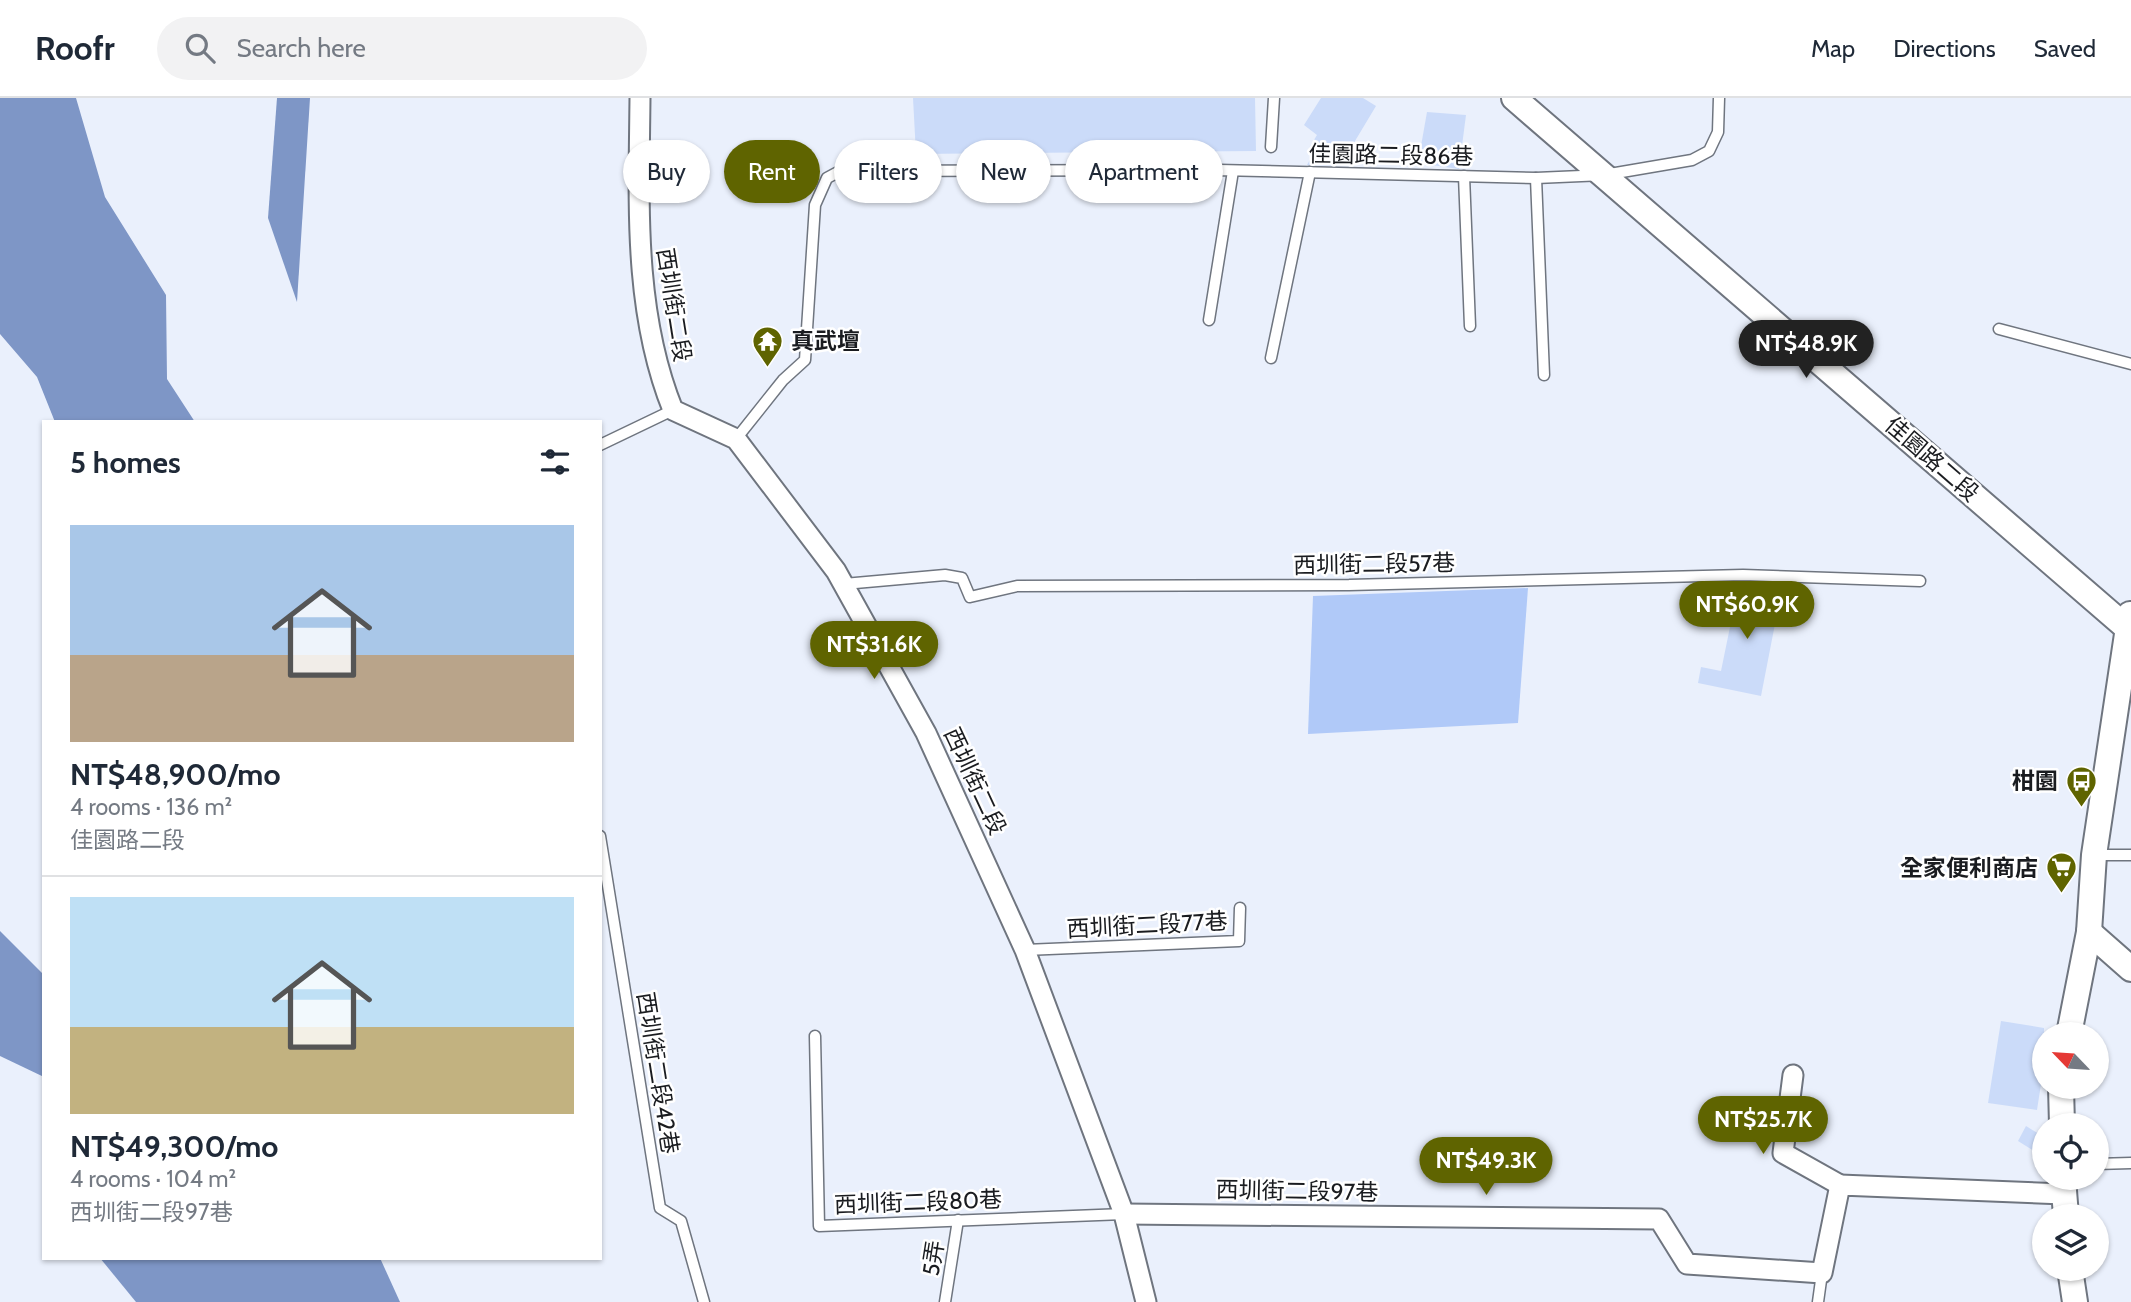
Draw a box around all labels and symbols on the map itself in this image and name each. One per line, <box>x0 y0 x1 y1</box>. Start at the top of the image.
street label: 佳園路二段86巷 <box>1308 140 1474 170</box>
street label: 西圳街二段 <box>651 246 697 364</box>
pin: NT$48.9K <box>1734 320 1878 380</box>
temple icon: 真武壇 <box>751 324 785 368</box>
place label: 真武壇 <box>791 327 860 355</box>
street label: 佳園路二段 <box>1879 411 1985 507</box>
street label: 西圳街二段57巷 <box>1293 549 1455 579</box>
pin: NT$60.9K <box>1675 582 1819 641</box>
pin: NT$31.6K <box>802 622 946 681</box>
street label: 西圳街二段 <box>938 723 1012 839</box>
bus stop icon: 柑園 <box>2064 764 2098 808</box>
place label: 柑園 <box>2012 767 2058 795</box>
supermarket icon: 全家便利商店 <box>2044 851 2078 895</box>
place label: 全家便利商店 <box>1900 854 2038 882</box>
street label: 西圳街二段77巷 <box>1066 907 1228 943</box>
street label: 西圳街二段42巷 <box>631 990 685 1156</box>
north arrow <box>2032 1022 2109 1099</box>
pin: NT$25.7K <box>1691 1096 1835 1156</box>
pin: NT$49.3K <box>1414 1138 1558 1197</box>
street label: 西圳街二段97巷 <box>1215 1176 1379 1206</box>
street label: 西圳街二段80巷 <box>834 1185 1002 1219</box>
street label: 5弄 <box>916 1238 950 1278</box>

